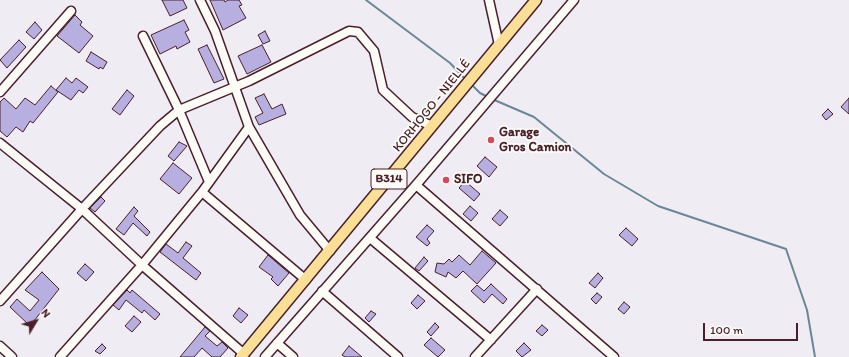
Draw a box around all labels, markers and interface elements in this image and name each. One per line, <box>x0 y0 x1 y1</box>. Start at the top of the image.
street label: KORHOGO - NIELLÉ <box>390 57 474 155</box>
place label: Garage Gros Camion <box>499 125 571 156</box>
marker: Garage Gros Camion <box>486 135 496 145</box>
road number: B314 <box>371 169 407 189</box>
place label: SIFO <box>454 172 482 188</box>
marker: SIFO <box>441 175 451 185</box>
north arrow <box>16 301 56 341</box>
text: N <box>38 306 53 320</box>
scale bar <box>705 315 800 341</box>
text: 100 m <box>710 323 743 337</box>

